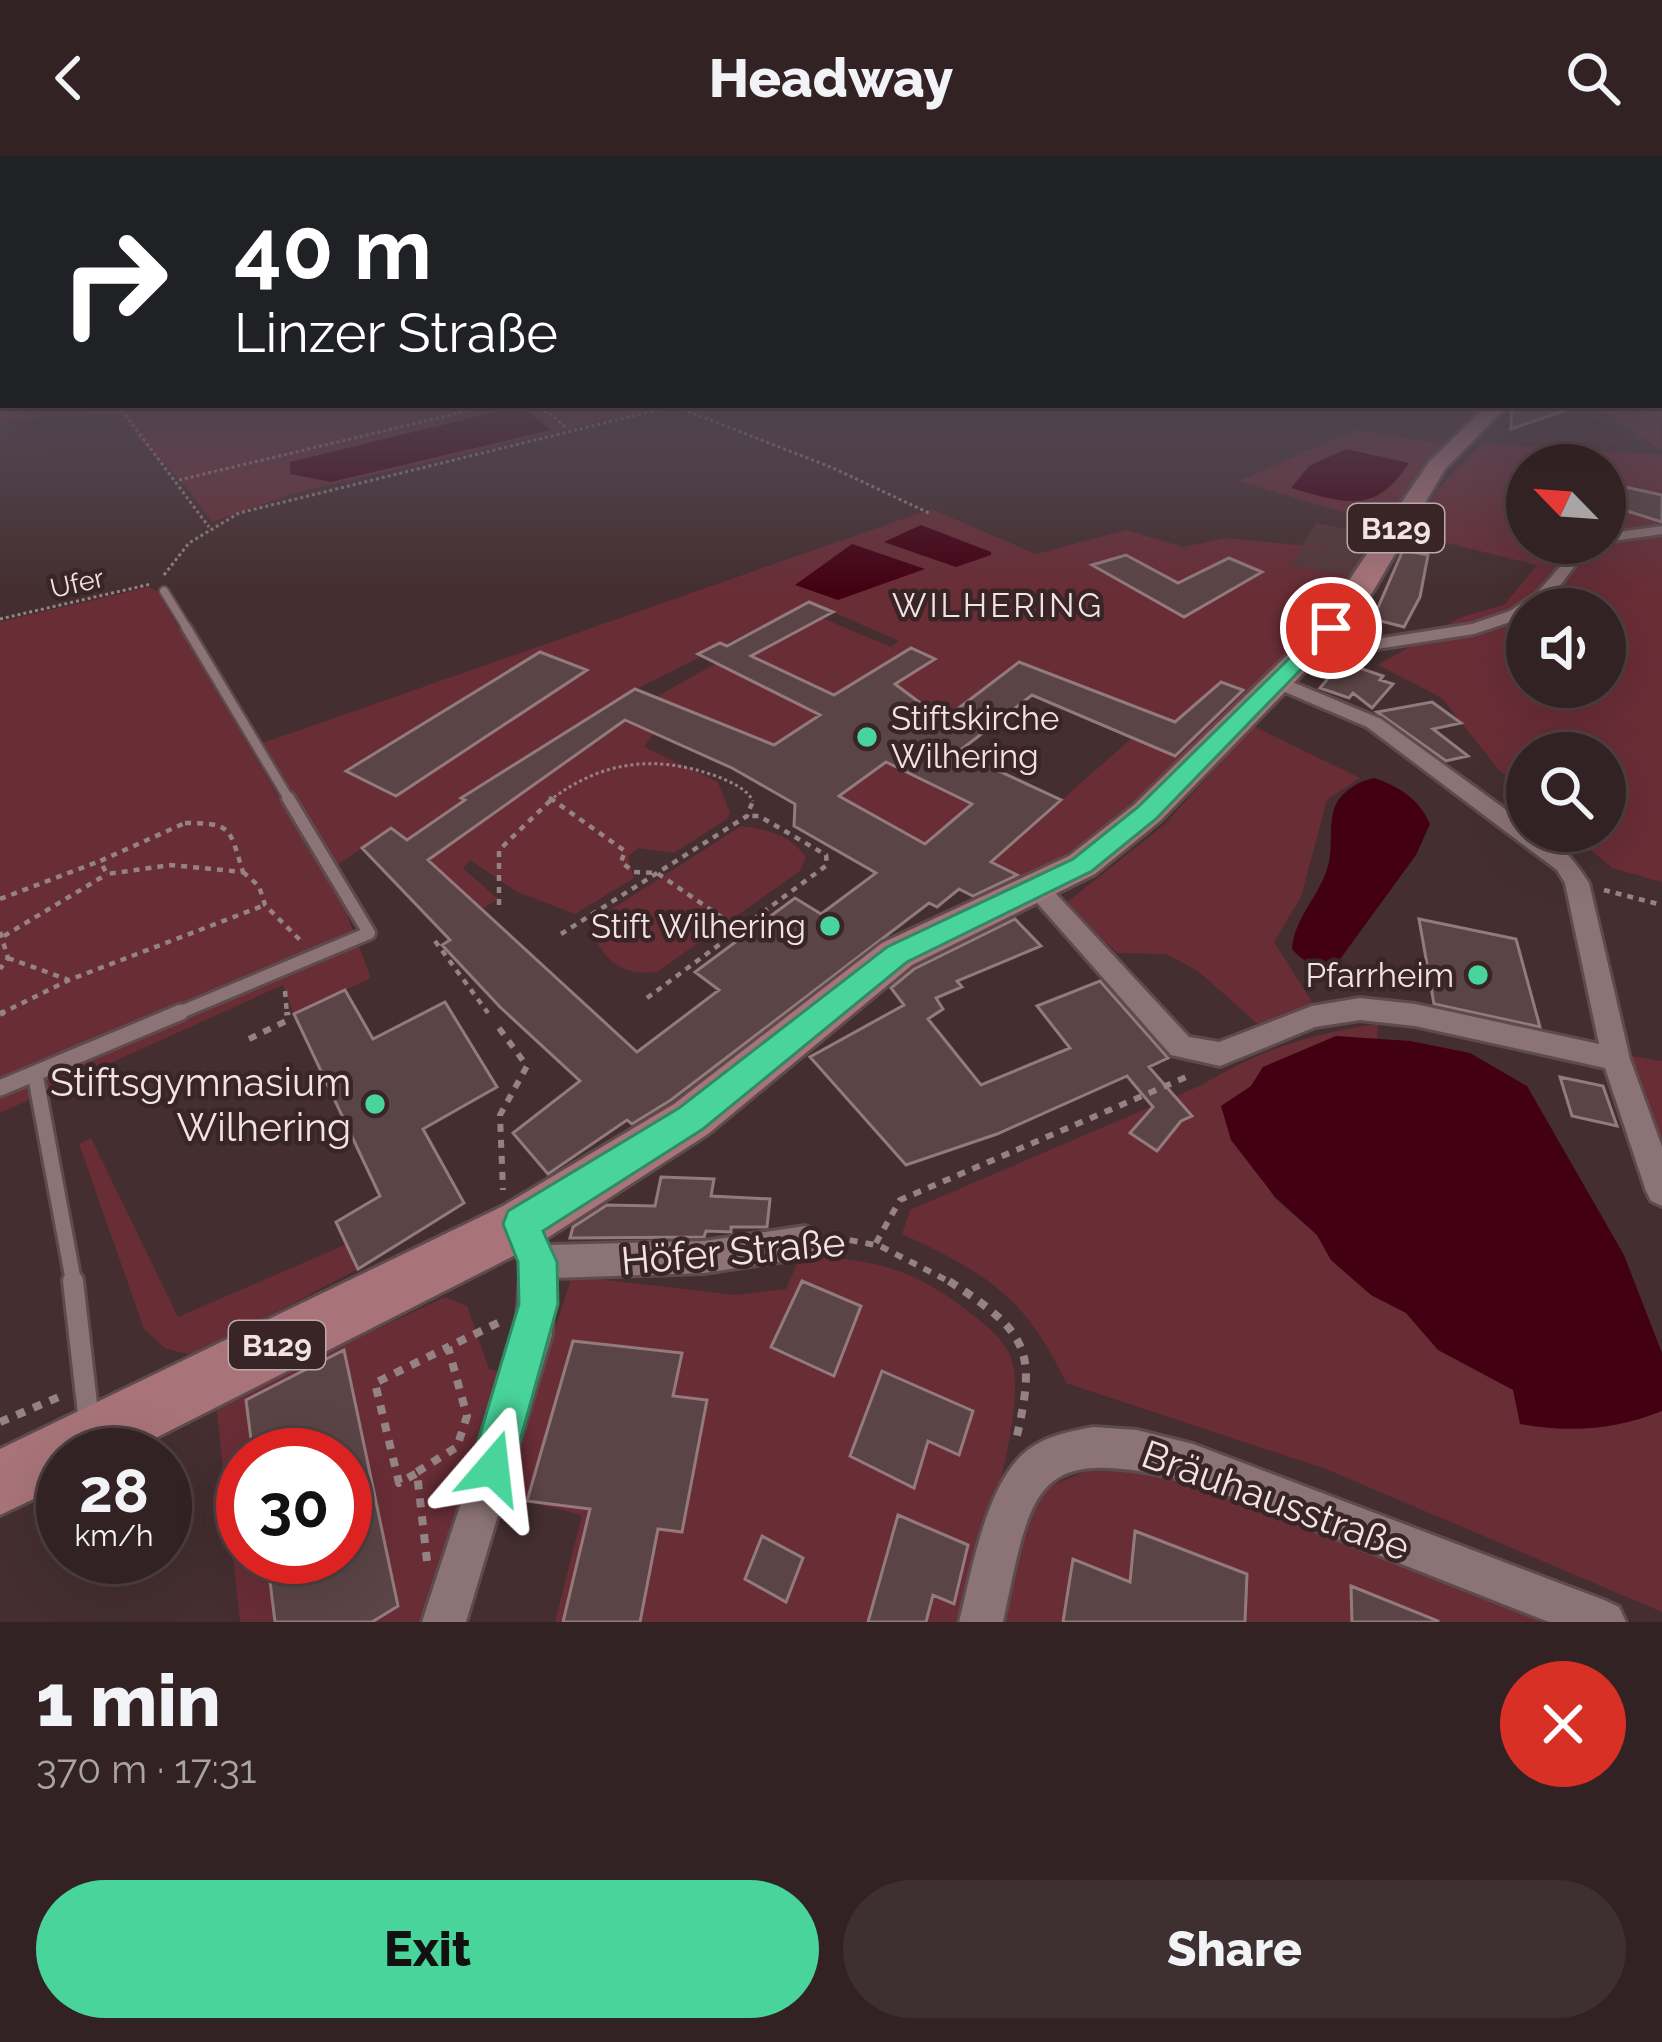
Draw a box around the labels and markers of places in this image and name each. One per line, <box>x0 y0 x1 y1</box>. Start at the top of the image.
pin <box>1280 577 1382 679</box>
place label: Stiftskirche Wilhering <box>891 699 1059 776</box>
marker: Stiftskirche Wilhering <box>854 724 880 750</box>
place label: Stift Wilhering <box>591 907 806 946</box>
marker: Stift Wilhering <box>817 913 843 939</box>
place label: Pfarrheim <box>1305 956 1454 995</box>
marker: Pfarrheim <box>1465 962 1491 988</box>
place label: Stiftsgymnasium Wilhering <box>50 1059 351 1150</box>
marker: Stiftsgymnasium Wilhering <box>362 1091 388 1117</box>

